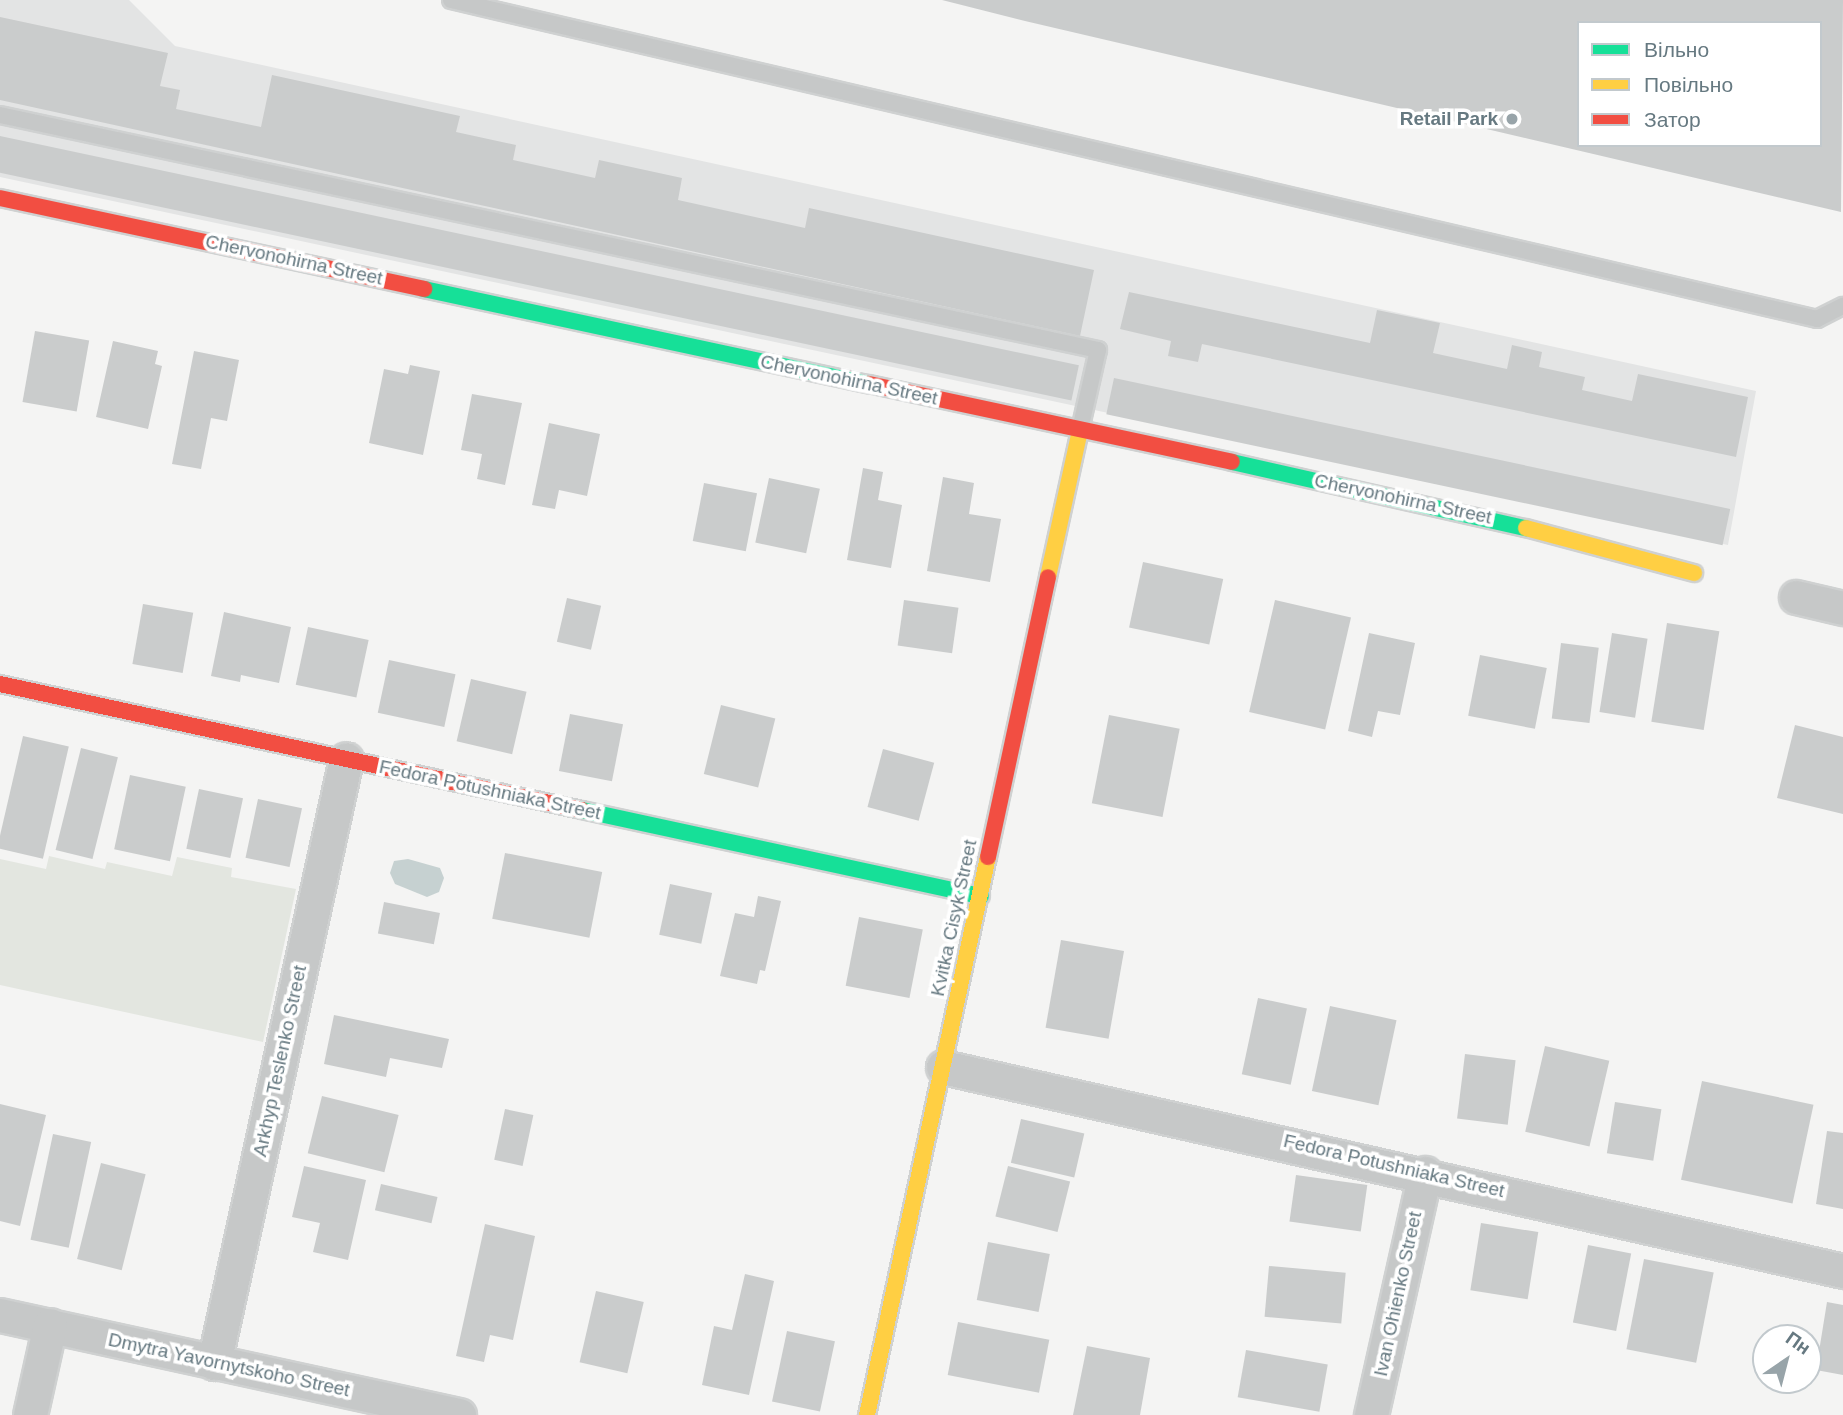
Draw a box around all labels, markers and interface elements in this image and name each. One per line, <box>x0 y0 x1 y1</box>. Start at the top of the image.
legend <box>1577 21 1822 147</box>
text: Вільно <box>1644 38 1709 61</box>
text: Повільно <box>1644 73 1733 96</box>
place label: Retail Park <box>1400 108 1498 130</box>
text: Затор <box>1644 108 1701 131</box>
marker: Retail Park <box>1504 111 1520 127</box>
street label: Chervonohirna Street <box>203 230 385 290</box>
street label: Chervonohirna Street <box>758 350 940 410</box>
street label: Chervonohirna Street <box>1312 469 1494 529</box>
street label: Fedora Potushniaka Street <box>377 755 603 825</box>
street label: Kvitka Cisyk Street <box>926 838 982 998</box>
street label: Arkhyp Teslenko Street <box>249 963 311 1159</box>
street label: Fedora Potushniaka Street <box>1281 1129 1507 1203</box>
street label: Ivan Ohienko Street <box>1369 1210 1427 1378</box>
north arrow <box>1752 1324 1822 1394</box>
text: Пн <box>1782 1327 1814 1359</box>
street label: Dmytra Yavornytskoho Street <box>106 1328 352 1402</box>

